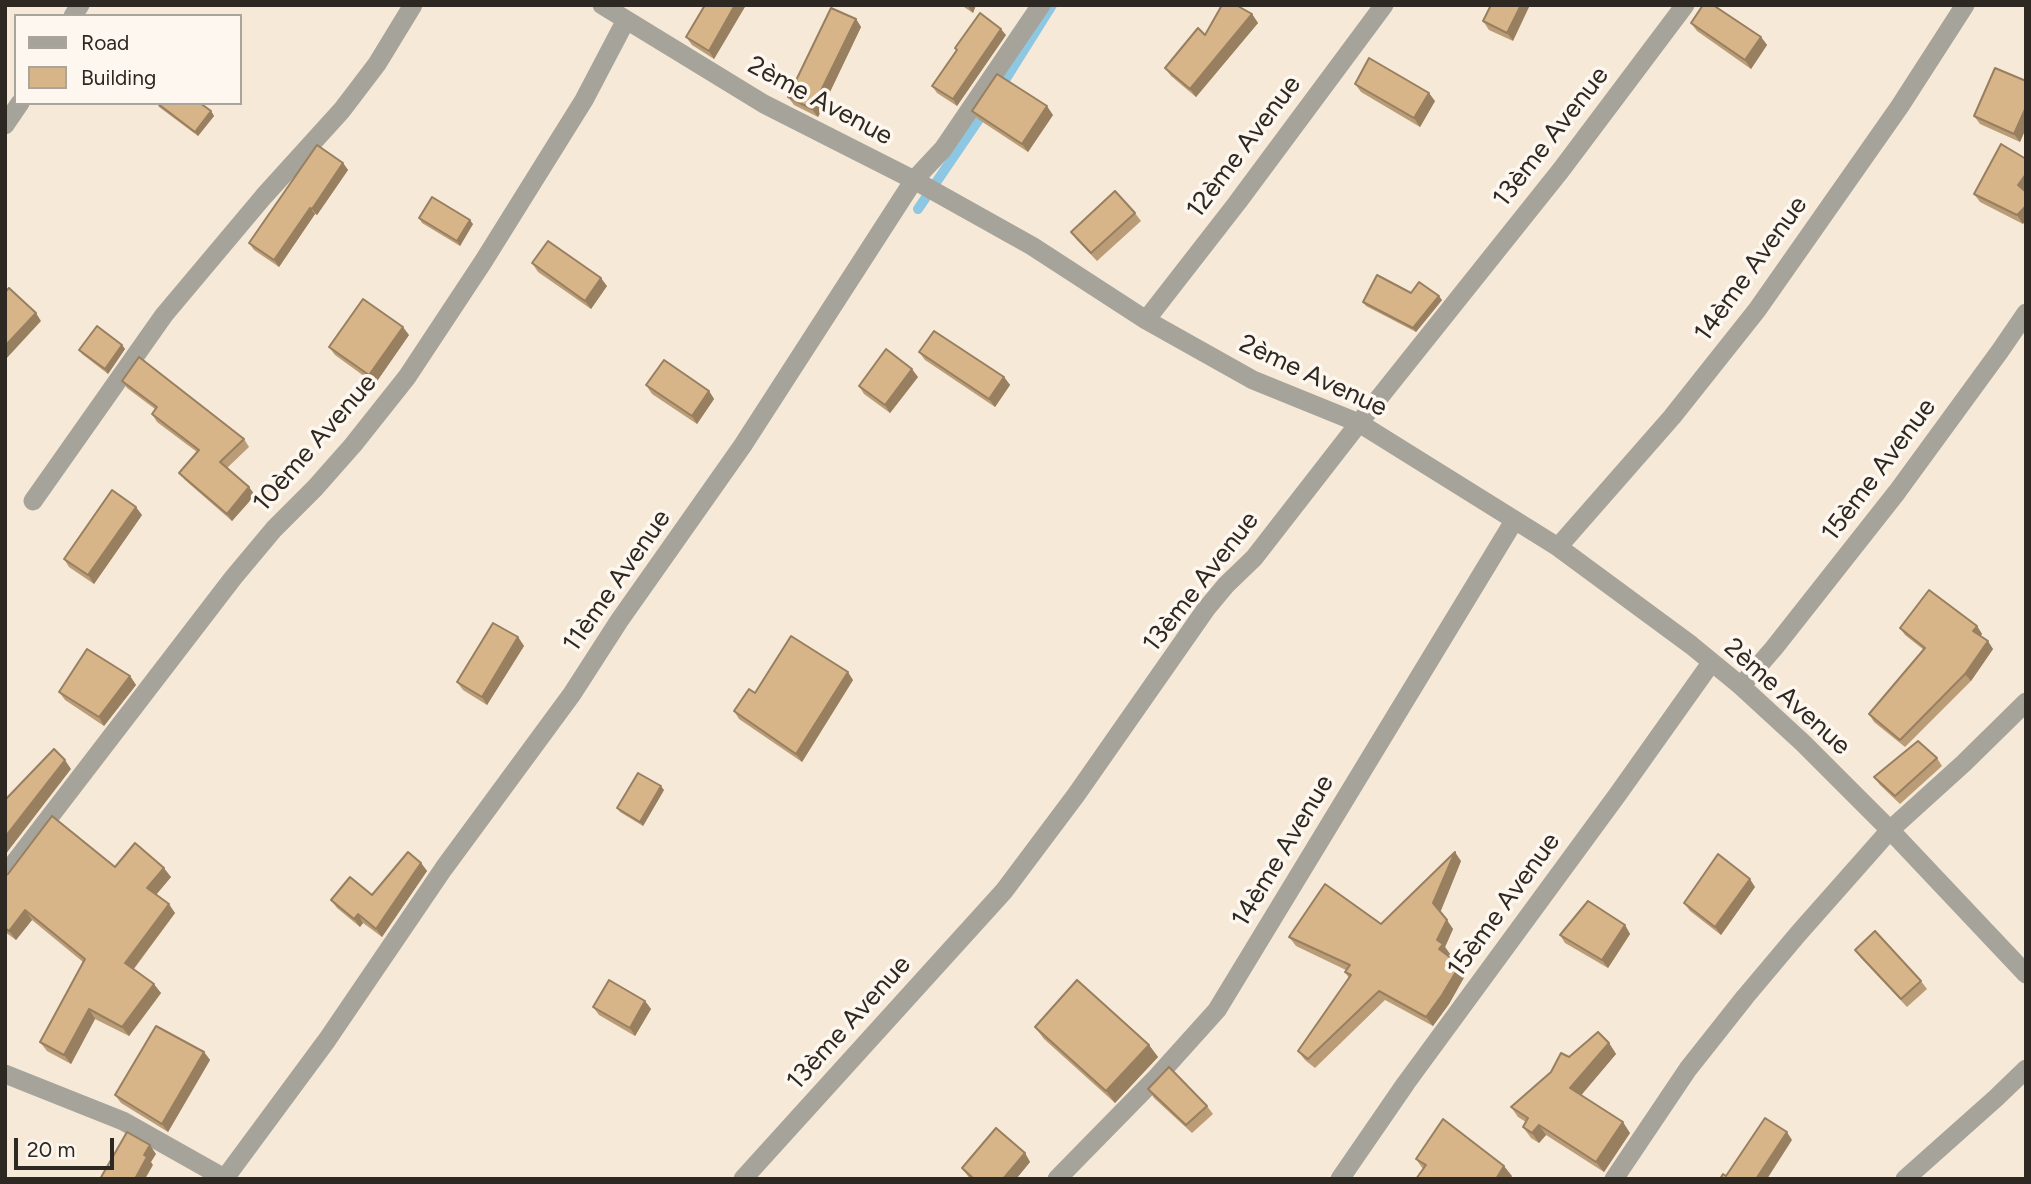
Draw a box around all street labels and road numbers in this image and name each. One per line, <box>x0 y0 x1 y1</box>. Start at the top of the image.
street label: 2ème Avenue <box>742 50 898 152</box>
street label: 13ème Avenue <box>1486 61 1616 213</box>
street label: 12ème Avenue <box>1180 70 1308 224</box>
street label: 14ème Avenue <box>1688 190 1814 348</box>
street label: 2ème Avenue <box>1234 328 1392 424</box>
street label: 10ème Avenue <box>247 368 383 518</box>
street label: 15ème Avenue <box>1815 392 1943 548</box>
street label: 11ème Avenue <box>557 504 677 658</box>
street label: 13ème Avenue <box>1136 506 1266 658</box>
street label: 2ème Avenue <box>1717 632 1857 762</box>
street label: 14ème Avenue <box>1225 769 1341 933</box>
street label: 15ème Avenue <box>1441 827 1567 983</box>
street label: 13ème Avenue <box>781 949 917 1097</box>

